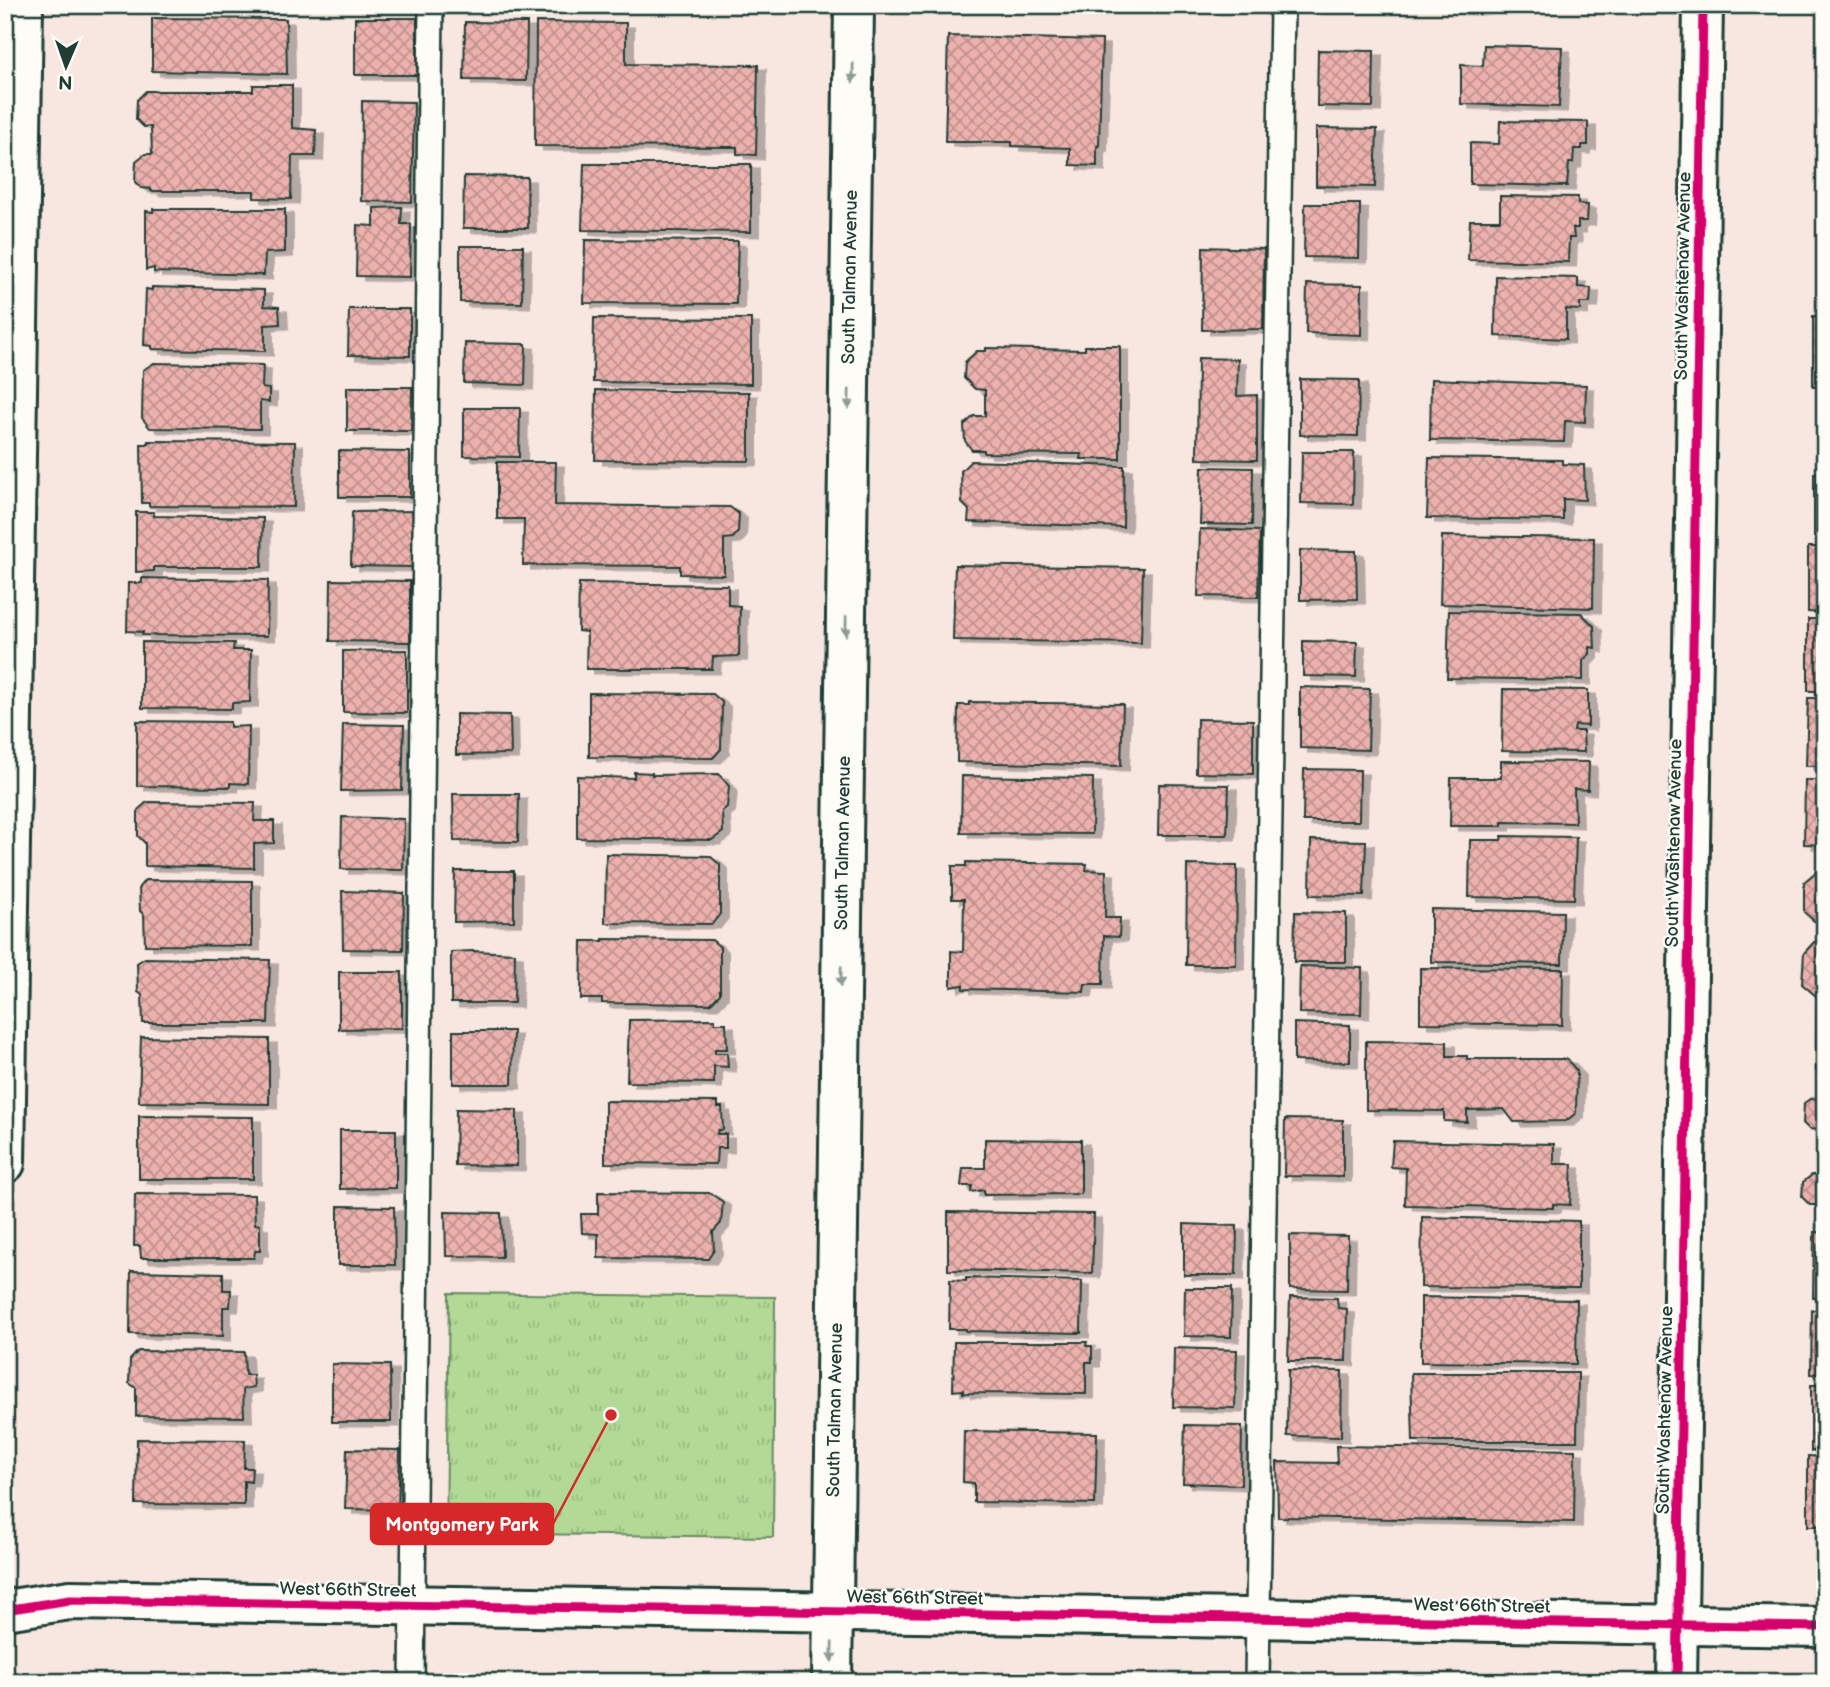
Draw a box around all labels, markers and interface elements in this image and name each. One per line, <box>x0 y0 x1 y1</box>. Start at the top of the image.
north arrow <box>32 32 102 102</box>
one-way arrow <box>847 63 859 85</box>
text: N <box>58 70 73 93</box>
street label: South Washtenaw Avenue <box>1671 171 1695 380</box>
street label: South Talman Avenue <box>838 189 862 364</box>
one-way arrow <box>843 388 855 410</box>
one-way arrow <box>840 616 852 638</box>
street label: South Washtenaw Avenue <box>1662 738 1686 947</box>
street label: South Talman Avenue <box>831 755 855 930</box>
one-way arrow <box>835 966 847 988</box>
street label: South Washtenaw Avenue <box>1653 1305 1677 1514</box>
street label: South Talman Avenue <box>823 1322 847 1497</box>
callout: Montgomery Park <box>371 1504 553 1544</box>
text: Montgomery Park <box>385 1514 539 1537</box>
street label: West 66th Street <box>279 1578 417 1602</box>
street label: West 66th Street <box>846 1586 984 1610</box>
street label: West 66th Street <box>1413 1594 1551 1618</box>
one-way arrow <box>826 1641 838 1663</box>

